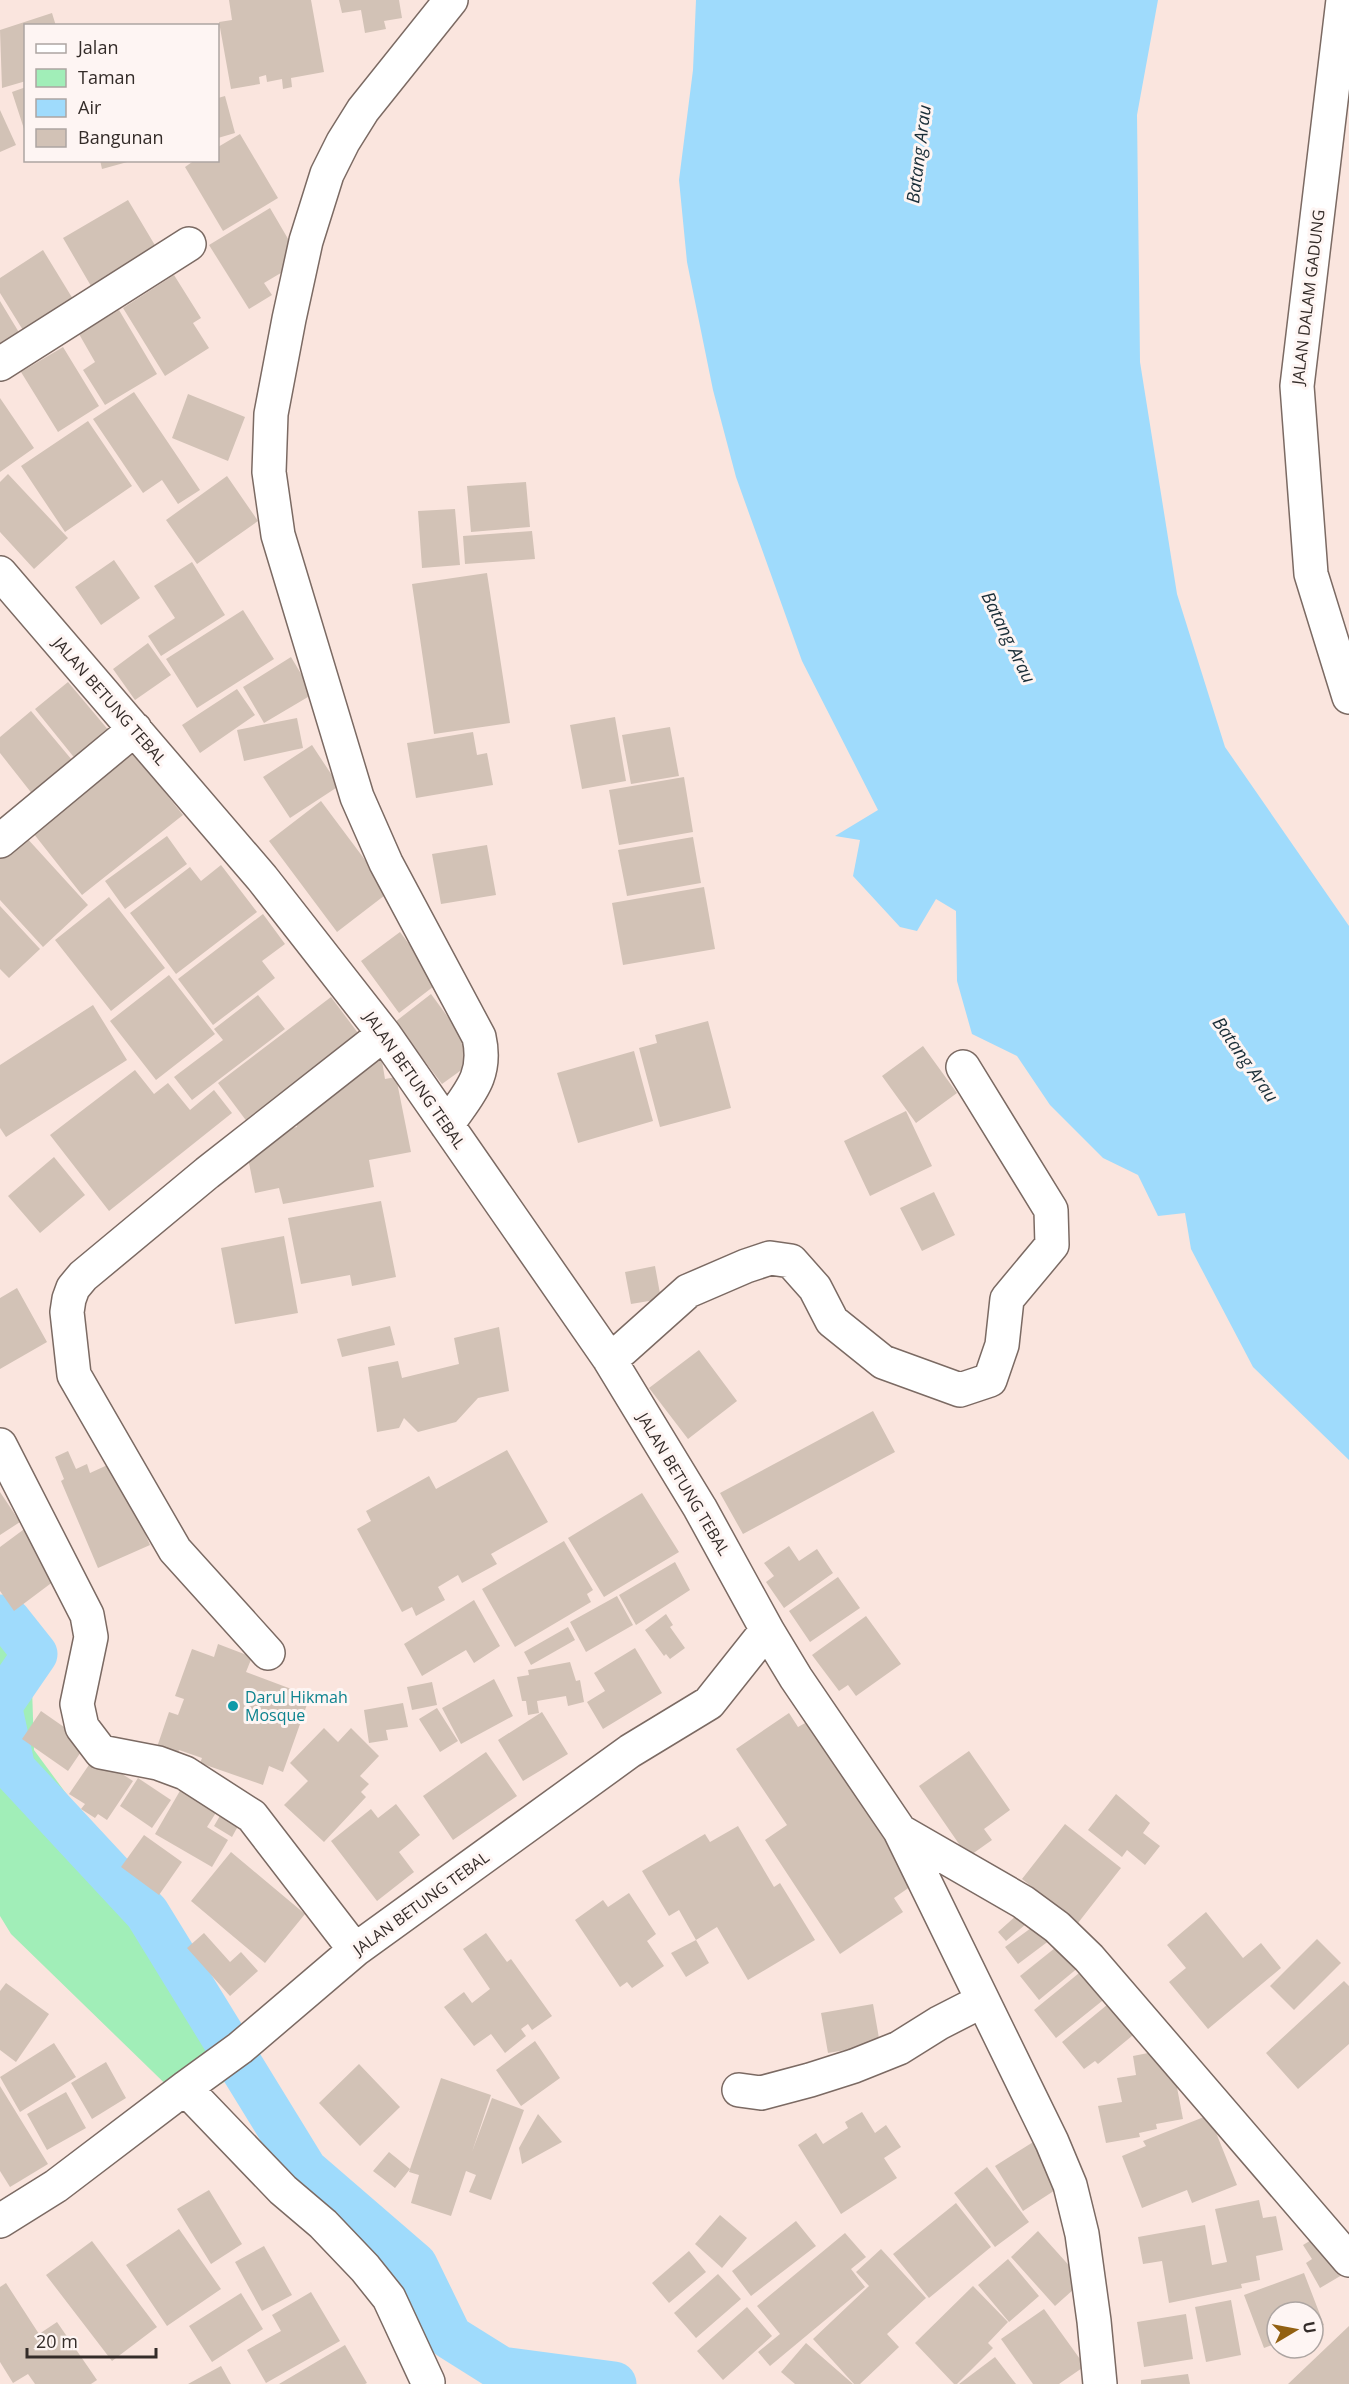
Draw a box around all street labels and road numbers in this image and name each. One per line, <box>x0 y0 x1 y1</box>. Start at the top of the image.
street label: JALAN DALAM GADUNG <box>1286 208 1330 388</box>
street label: JALAN BETUNG TEBAL <box>47 631 172 770</box>
street label: JALAN BETUNG TEBAL <box>358 1005 471 1153</box>
street label: JALAN BETUNG TEBAL <box>632 1407 735 1560</box>
street label: JALAN BETUNG TEBAL <box>347 1846 493 1961</box>

